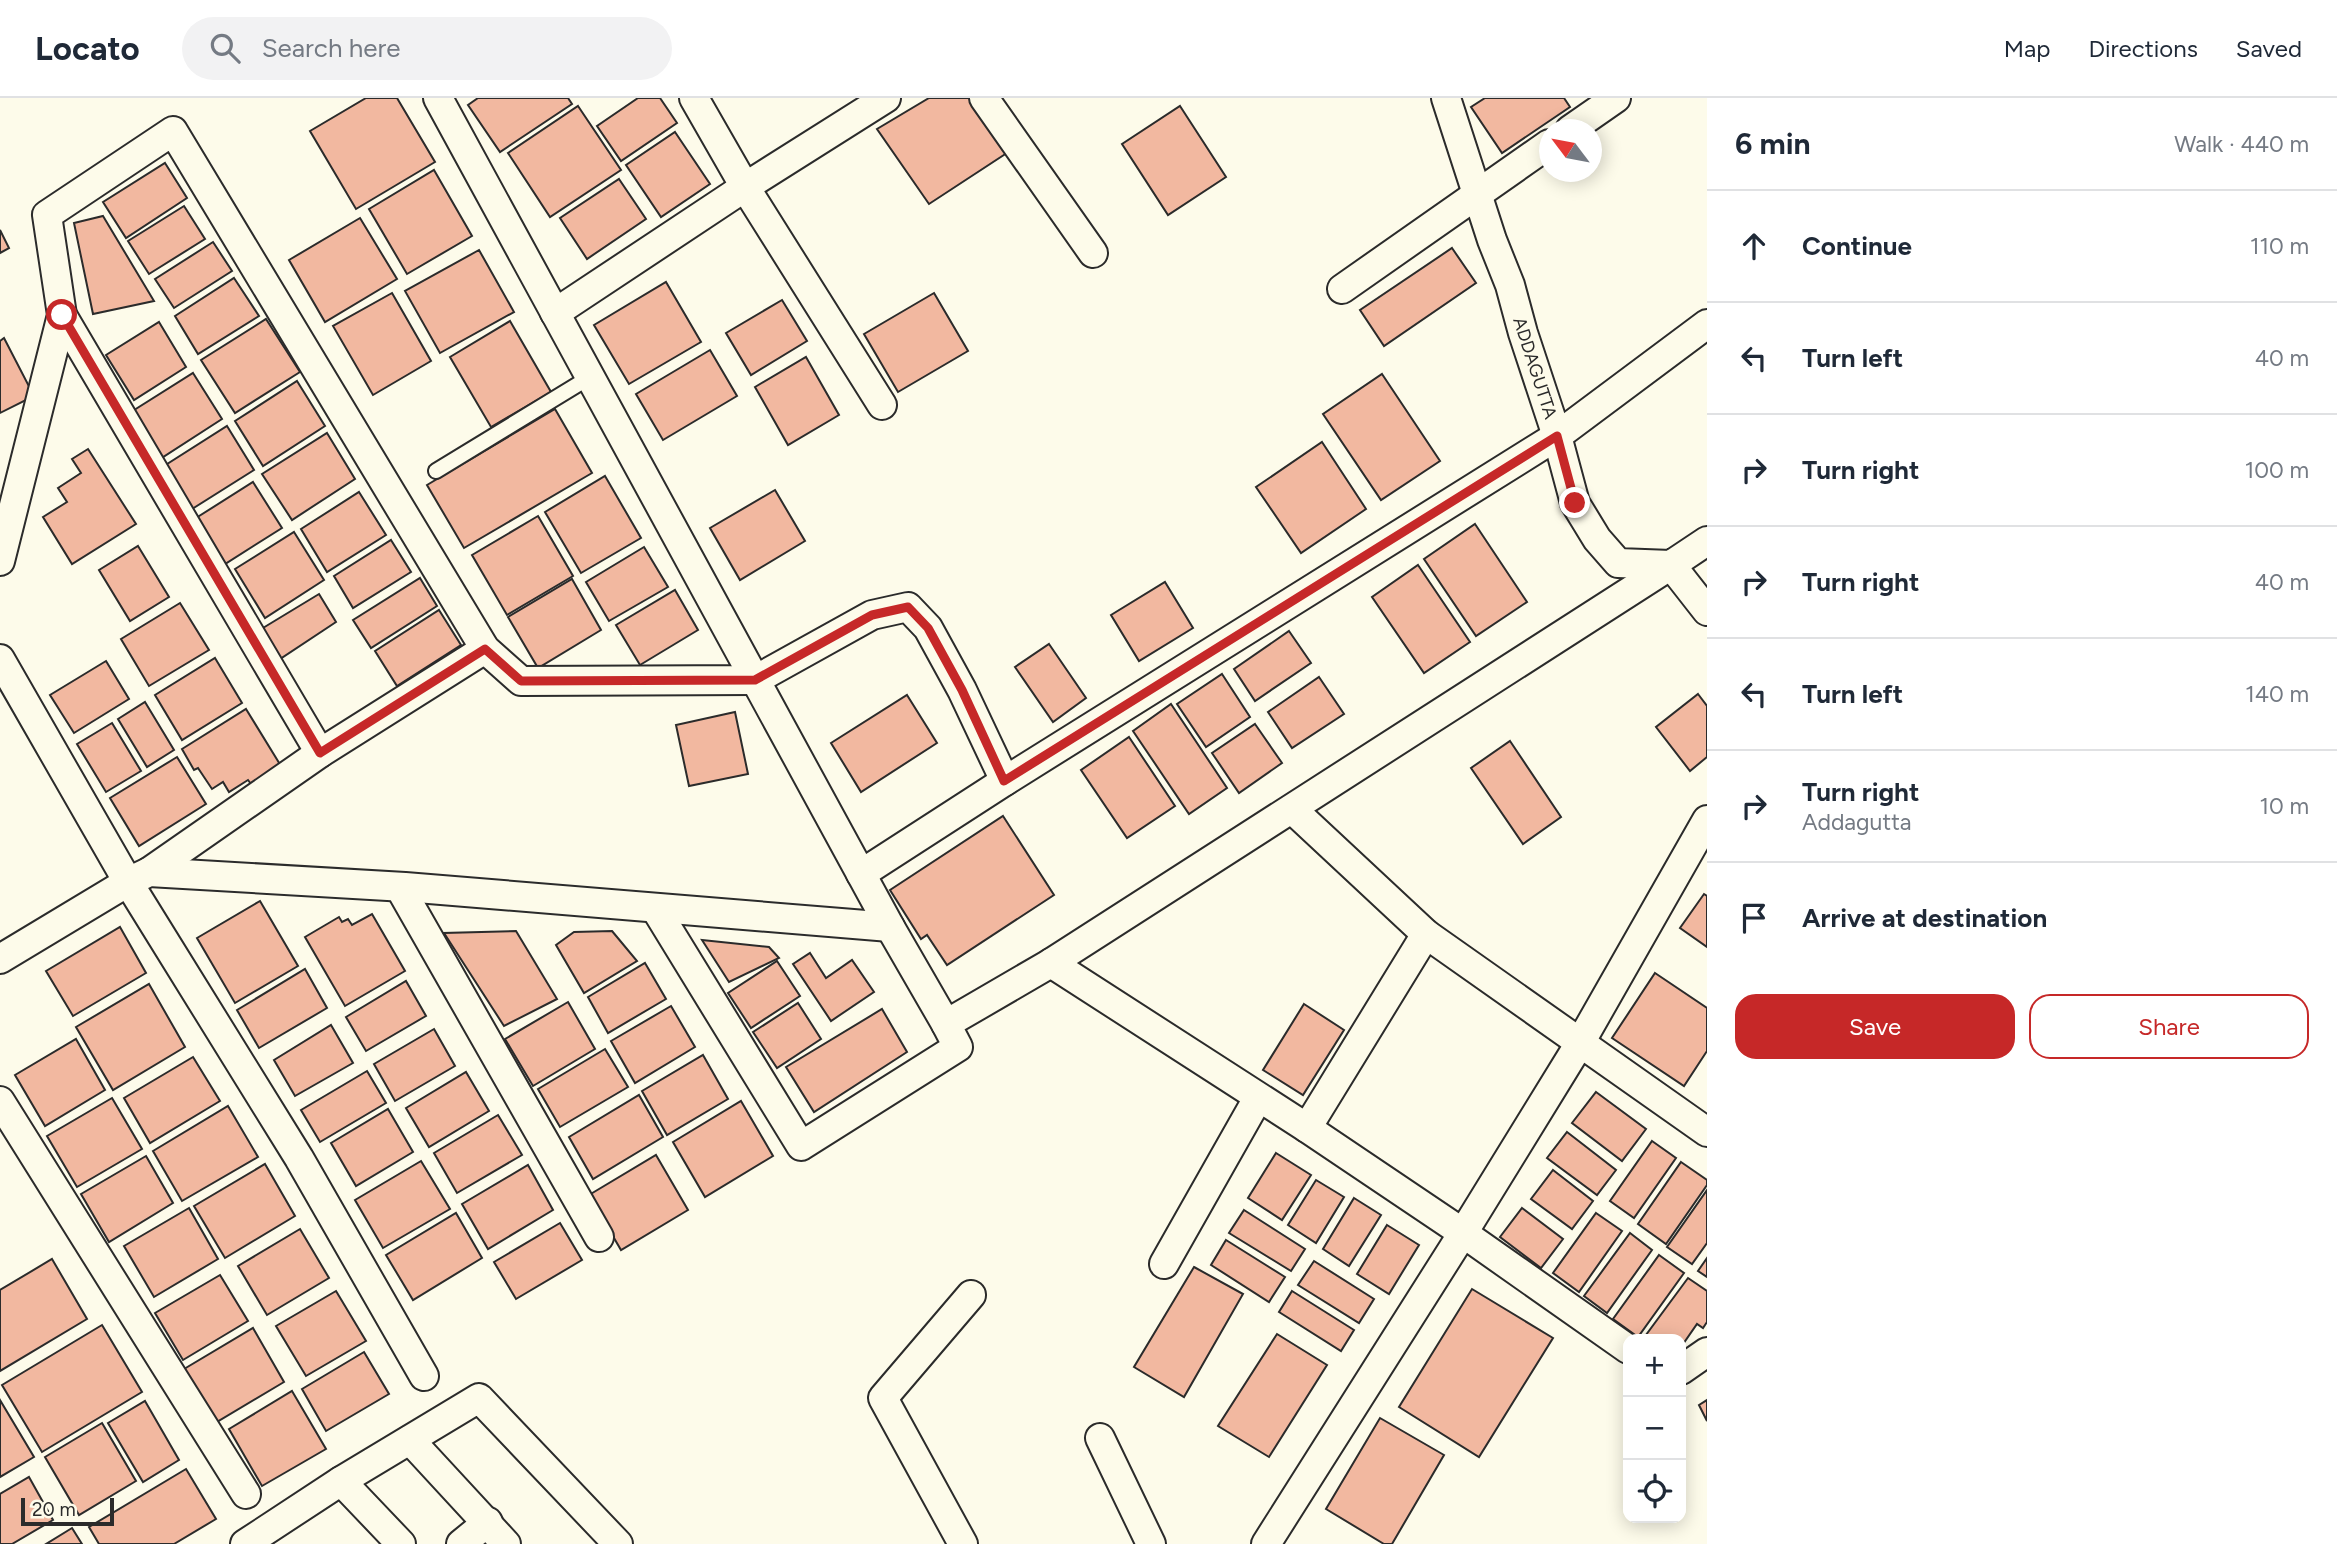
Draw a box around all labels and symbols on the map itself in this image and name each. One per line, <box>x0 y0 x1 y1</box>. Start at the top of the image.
north arrow <box>1539 119 1602 182</box>
route start <box>46 299 77 330</box>
street label: ADDAGUTTA <box>1508 314 1562 422</box>
route end <box>1559 487 1590 518</box>
scale bar <box>21 1495 114 1527</box>

